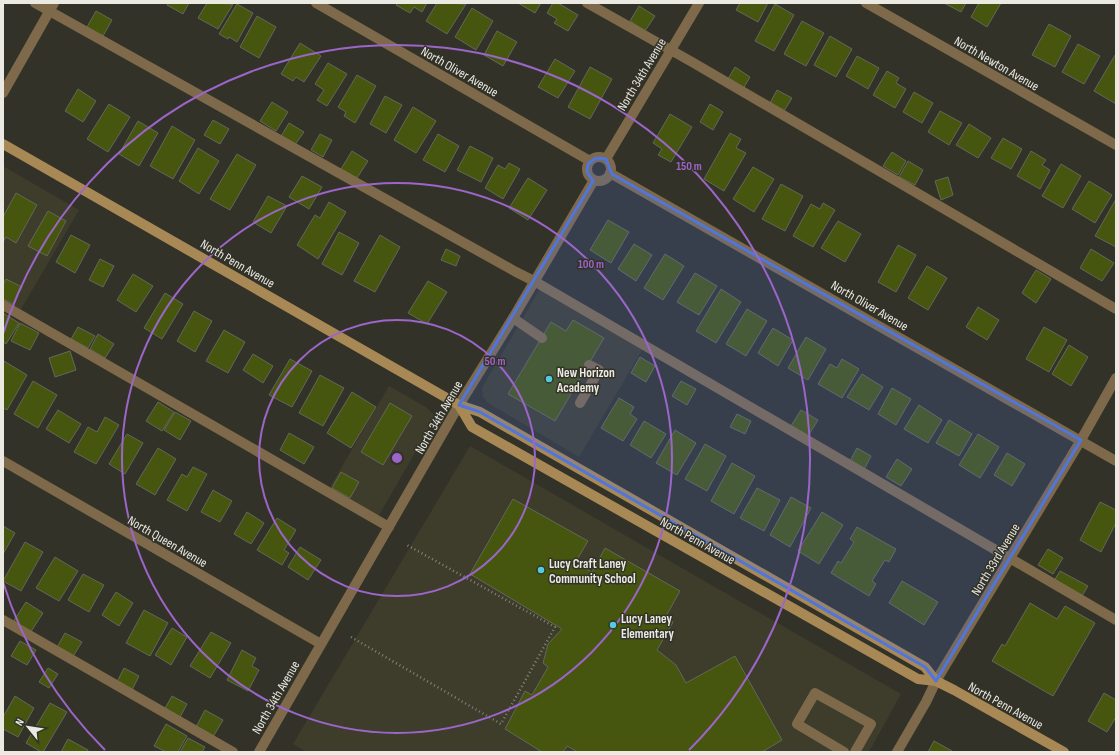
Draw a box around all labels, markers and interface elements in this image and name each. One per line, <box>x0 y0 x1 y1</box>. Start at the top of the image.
street label: North Newton Avenue <box>951 33 1042 95</box>
street label: North 34th Avenue <box>614 35 670 114</box>
street label: North Oliver Avenue <box>418 43 501 100</box>
text: 150 m <box>676 159 702 174</box>
street label: North Penn Avenue <box>197 236 278 292</box>
text: 100 m <box>578 257 604 272</box>
street label: North Oliver Avenue <box>828 277 911 334</box>
text: 50 m <box>485 354 505 369</box>
place label: New Horizon Academy <box>556 365 615 396</box>
marker: New Horizon Academy <box>544 374 554 384</box>
street label: North 34th Avenue <box>411 378 466 457</box>
centre of rings <box>390 451 404 465</box>
street label: North Queen Avenue <box>125 513 210 571</box>
street label: North Penn Avenue <box>657 514 738 568</box>
street label: North 33rd Avenue <box>968 521 1024 598</box>
place label: Lucy Craft Laney Community School <box>549 556 636 587</box>
marker: Lucy Craft Laney Community School <box>536 565 546 575</box>
place label: Lucy Laney Elementary <box>621 611 675 642</box>
marker: Lucy Laney Elementary <box>608 620 618 630</box>
street label: North 34th Avenue <box>248 658 303 737</box>
street label: North Penn Avenue <box>965 679 1046 733</box>
north arrow <box>8 707 48 747</box>
text: N <box>13 716 27 728</box>

